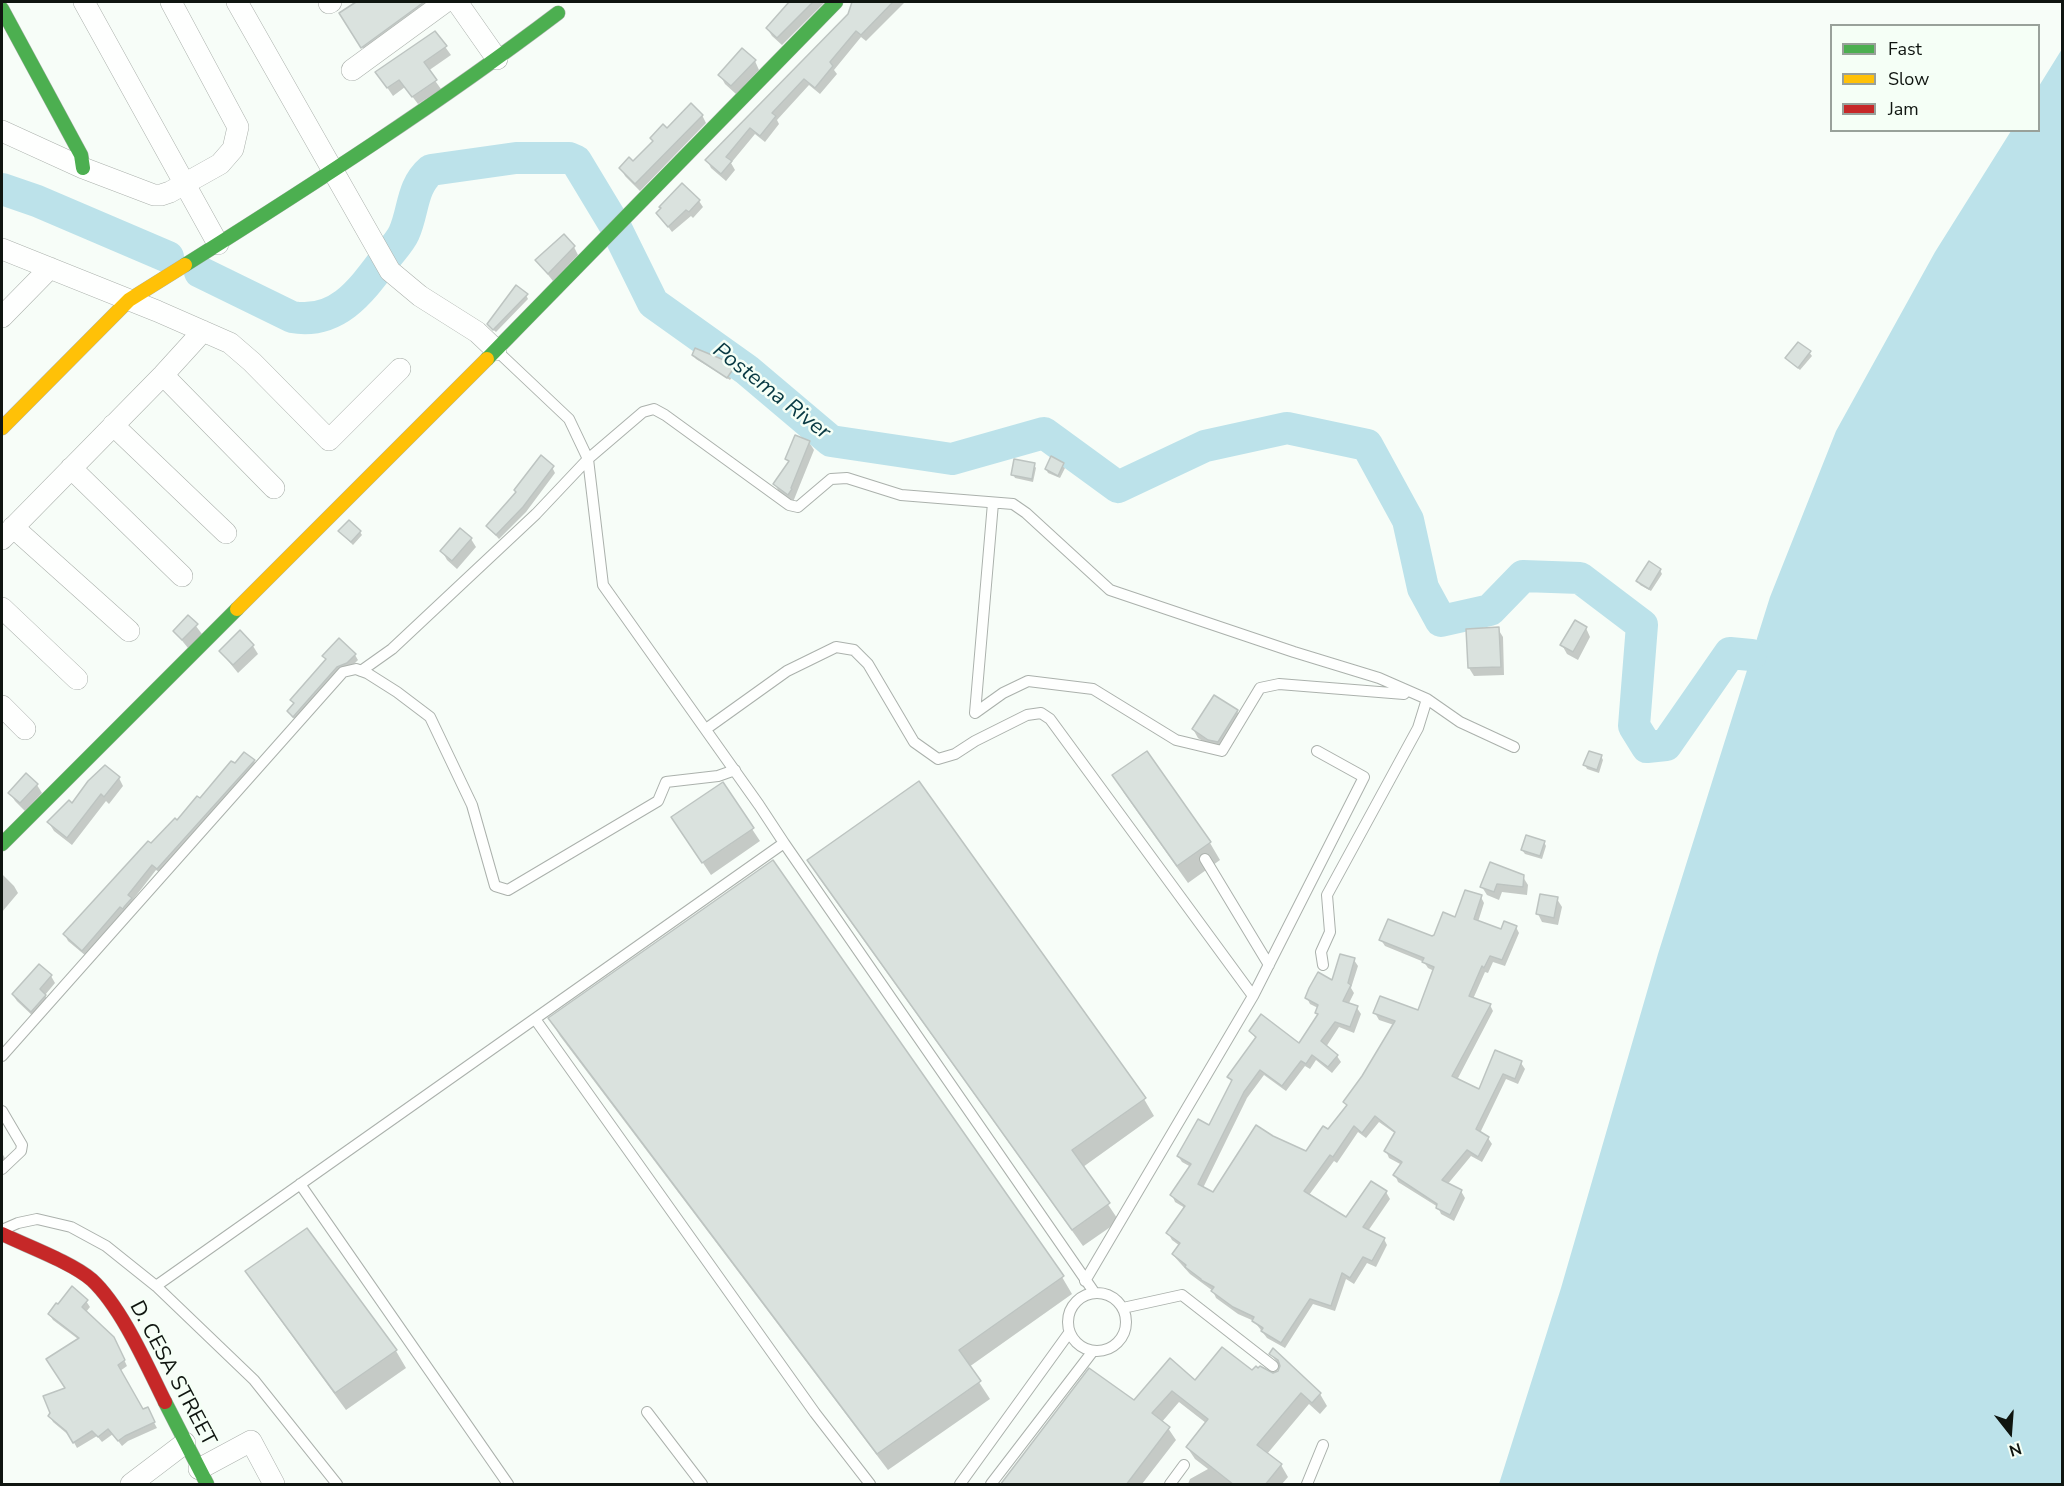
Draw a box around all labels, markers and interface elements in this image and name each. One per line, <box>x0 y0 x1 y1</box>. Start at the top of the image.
legend <box>1830 24 2040 132</box>
text: Fast <box>1888 37 1922 61</box>
text: Slow <box>1888 67 1929 91</box>
text: Jam <box>1888 97 1919 121</box>
water label: Postema River <box>707 338 835 446</box>
street label: D. CESA STREET <box>123 1297 221 1451</box>
north arrow <box>1980 1402 2040 1462</box>
text: N <box>2006 1437 2024 1461</box>

